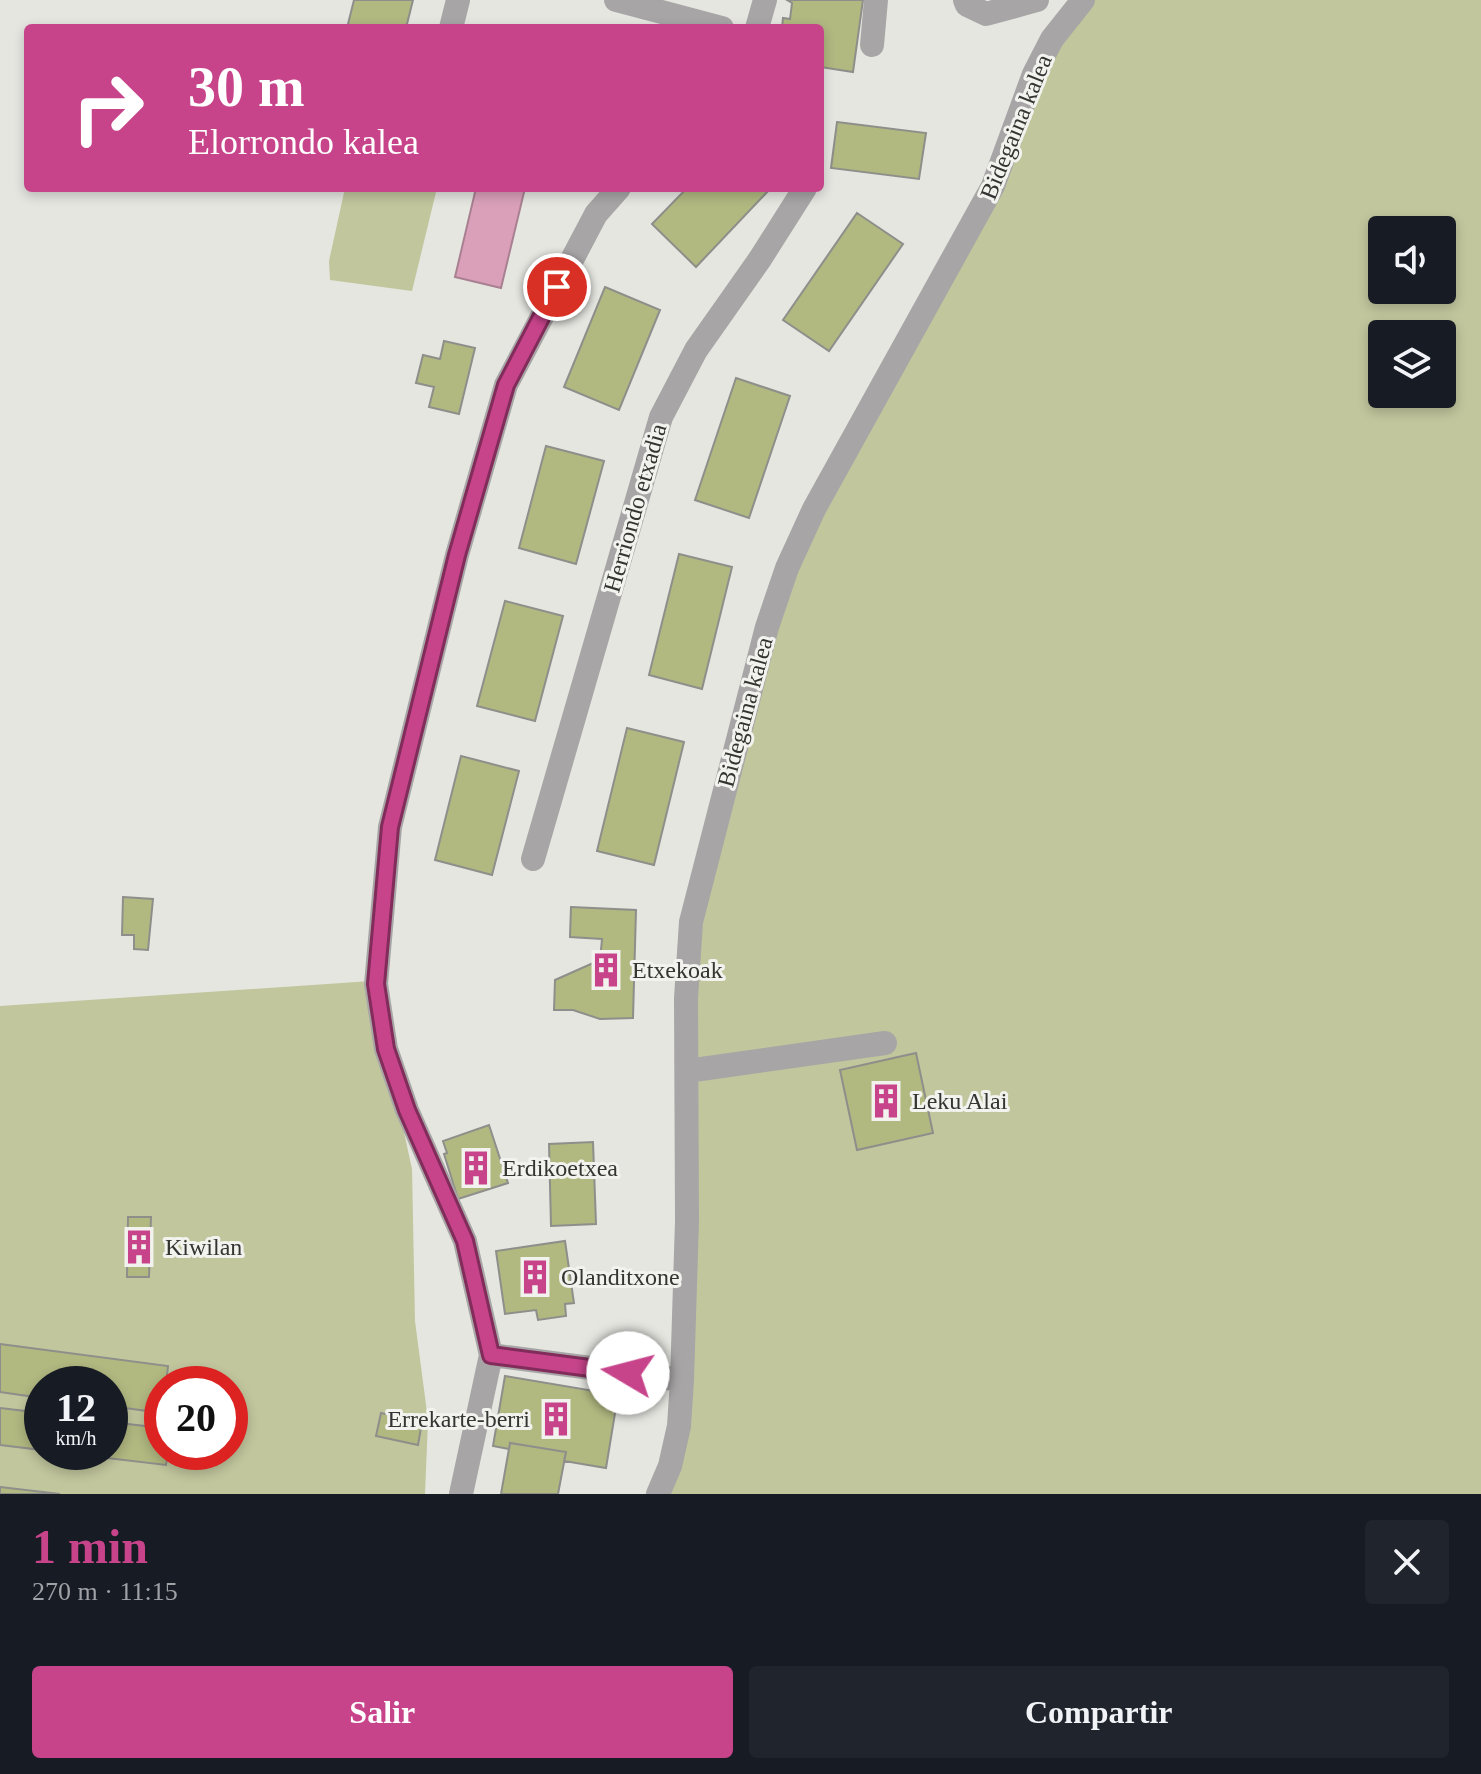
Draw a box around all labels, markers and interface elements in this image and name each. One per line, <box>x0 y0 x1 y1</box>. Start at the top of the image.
street label: Bidegaina kalea <box>975 50 1057 203</box>
icon: right <box>56 56 160 160</box>
text: 30 m <box>188 56 305 118</box>
text: Elorrondo kalea <box>188 122 419 162</box>
map controls <box>1368 216 1456 408</box>
button: sound <box>1368 216 1456 304</box>
pin <box>523 253 591 321</box>
icon: arrive <box>535 265 579 309</box>
button: layers <box>1368 320 1456 408</box>
street label: Herriondo etxadia <box>599 420 672 595</box>
street label: Bidegaina kalea <box>713 634 778 790</box>
building icon: Etxekoak <box>587 951 625 989</box>
place label: Etxekoak <box>632 957 723 983</box>
building icon: Leku Alai <box>867 1082 905 1120</box>
place label: Leku Alai <box>912 1088 1008 1114</box>
building icon: Erdikoetxea <box>457 1149 495 1187</box>
place label: Erdikoetxea <box>502 1155 618 1181</box>
building icon: Kiwilan <box>120 1228 158 1266</box>
place label: Kiwilan <box>165 1234 242 1260</box>
building icon: Olanditxone <box>516 1258 554 1296</box>
place label: Olanditxone <box>561 1264 680 1290</box>
position arrow <box>586 1331 670 1415</box>
speed limit sign: 20 <box>144 1366 248 1470</box>
text: 12 <box>56 1385 96 1430</box>
building icon: Errekarte-berri <box>537 1400 575 1438</box>
place label: Errekarte-berri <box>387 1406 530 1432</box>
text: km/h <box>55 1427 97 1449</box>
text: 1 min <box>32 1520 148 1573</box>
button: close <box>1365 1520 1449 1604</box>
text: 270 m · 11:15 <box>32 1577 178 1606</box>
button: Salir <box>32 1666 733 1758</box>
button: Compartir <box>749 1666 1449 1758</box>

